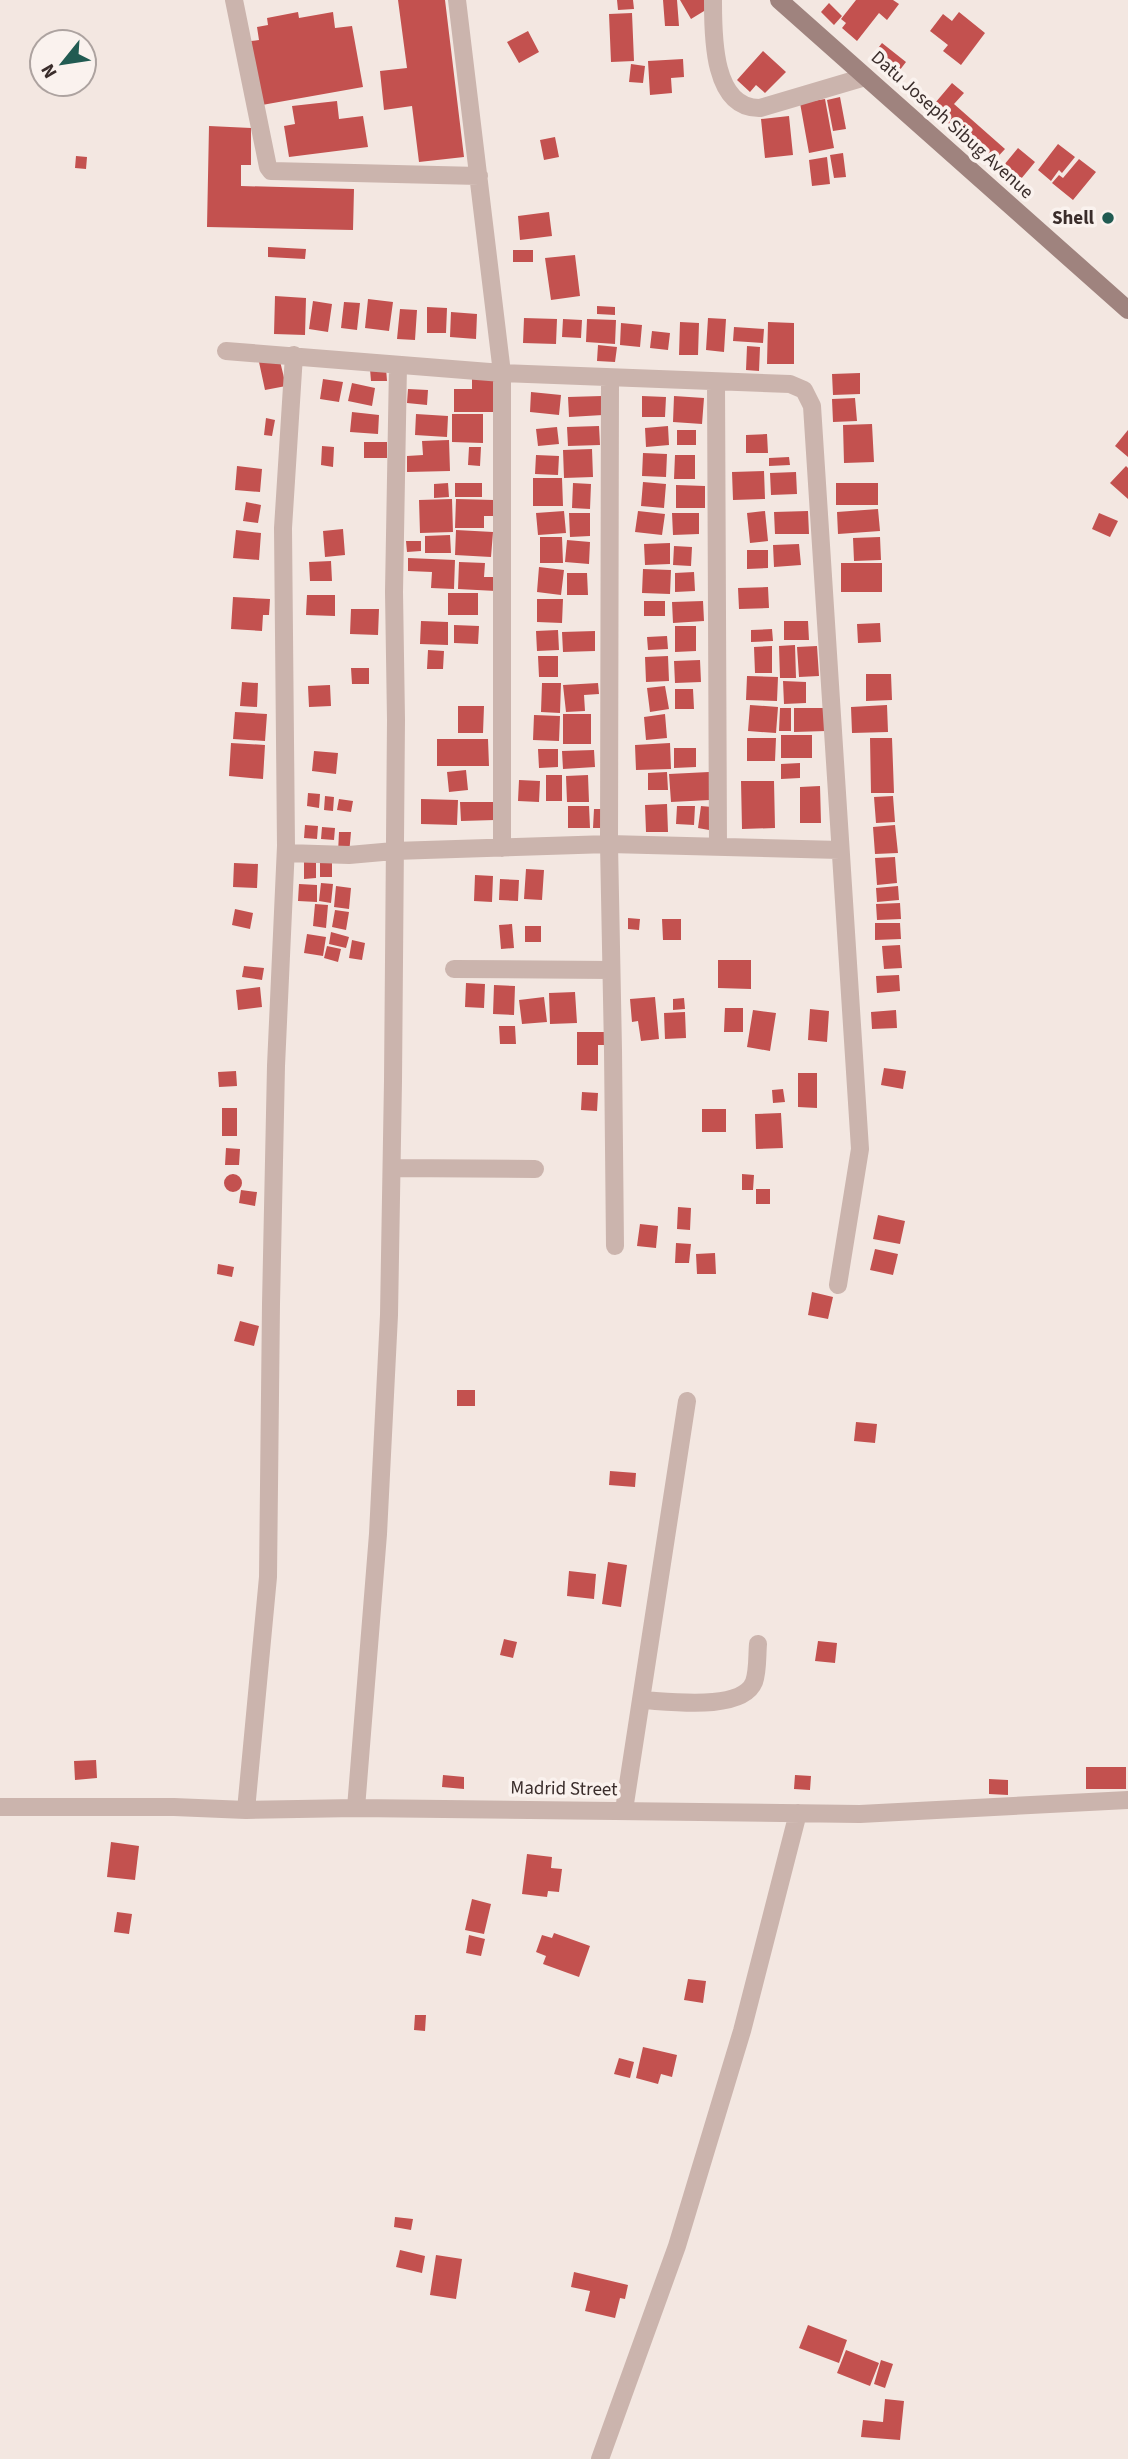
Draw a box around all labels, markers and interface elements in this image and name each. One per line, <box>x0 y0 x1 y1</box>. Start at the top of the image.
north arrow <box>28 28 98 98</box>
street label: Datu Joseph Sibug Avenue <box>865 45 1039 205</box>
text: N <box>35 59 64 83</box>
place label: Shell <box>1052 205 1095 232</box>
marker: Shell <box>1100 210 1116 226</box>
street label: Madrid Street <box>510 1775 618 1803</box>

